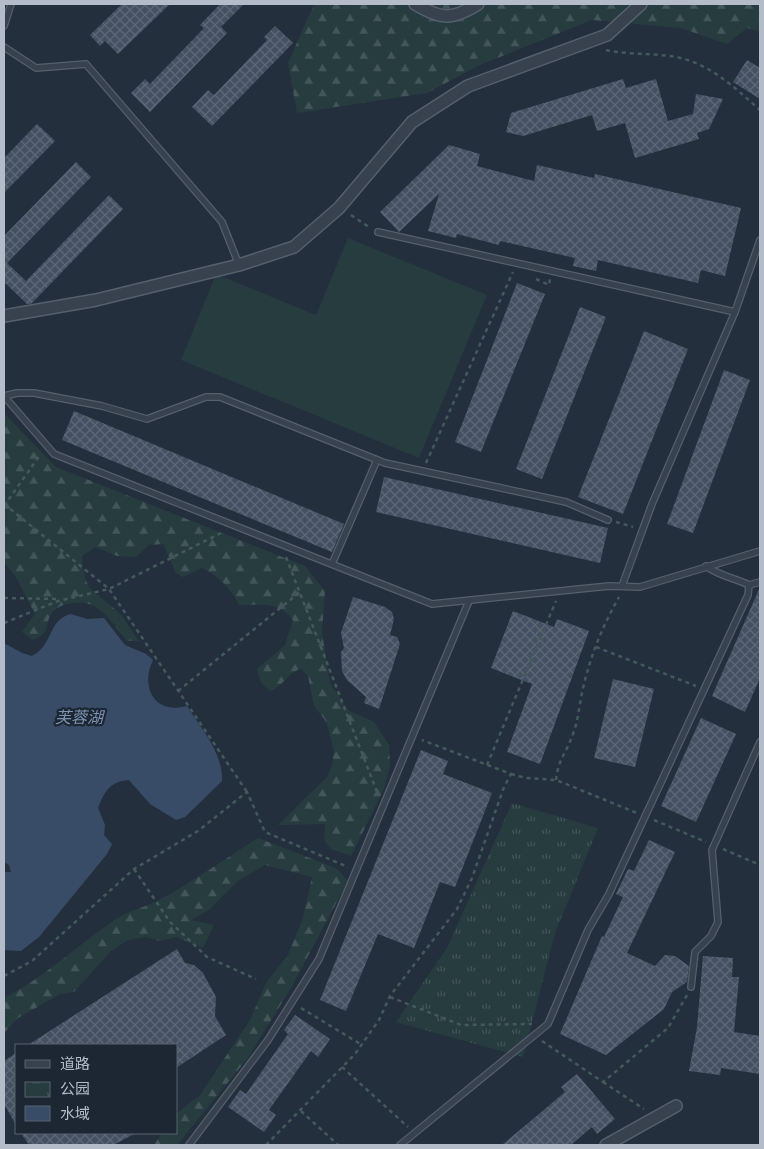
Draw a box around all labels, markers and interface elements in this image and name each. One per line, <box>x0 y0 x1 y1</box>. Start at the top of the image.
water label: 芙蓉湖 <box>55 706 106 728</box>
legend <box>15 1044 178 1134</box>
text: 道路 <box>60 1053 90 1074</box>
text: 公园 <box>60 1078 90 1099</box>
text: 水域 <box>60 1103 90 1124</box>

